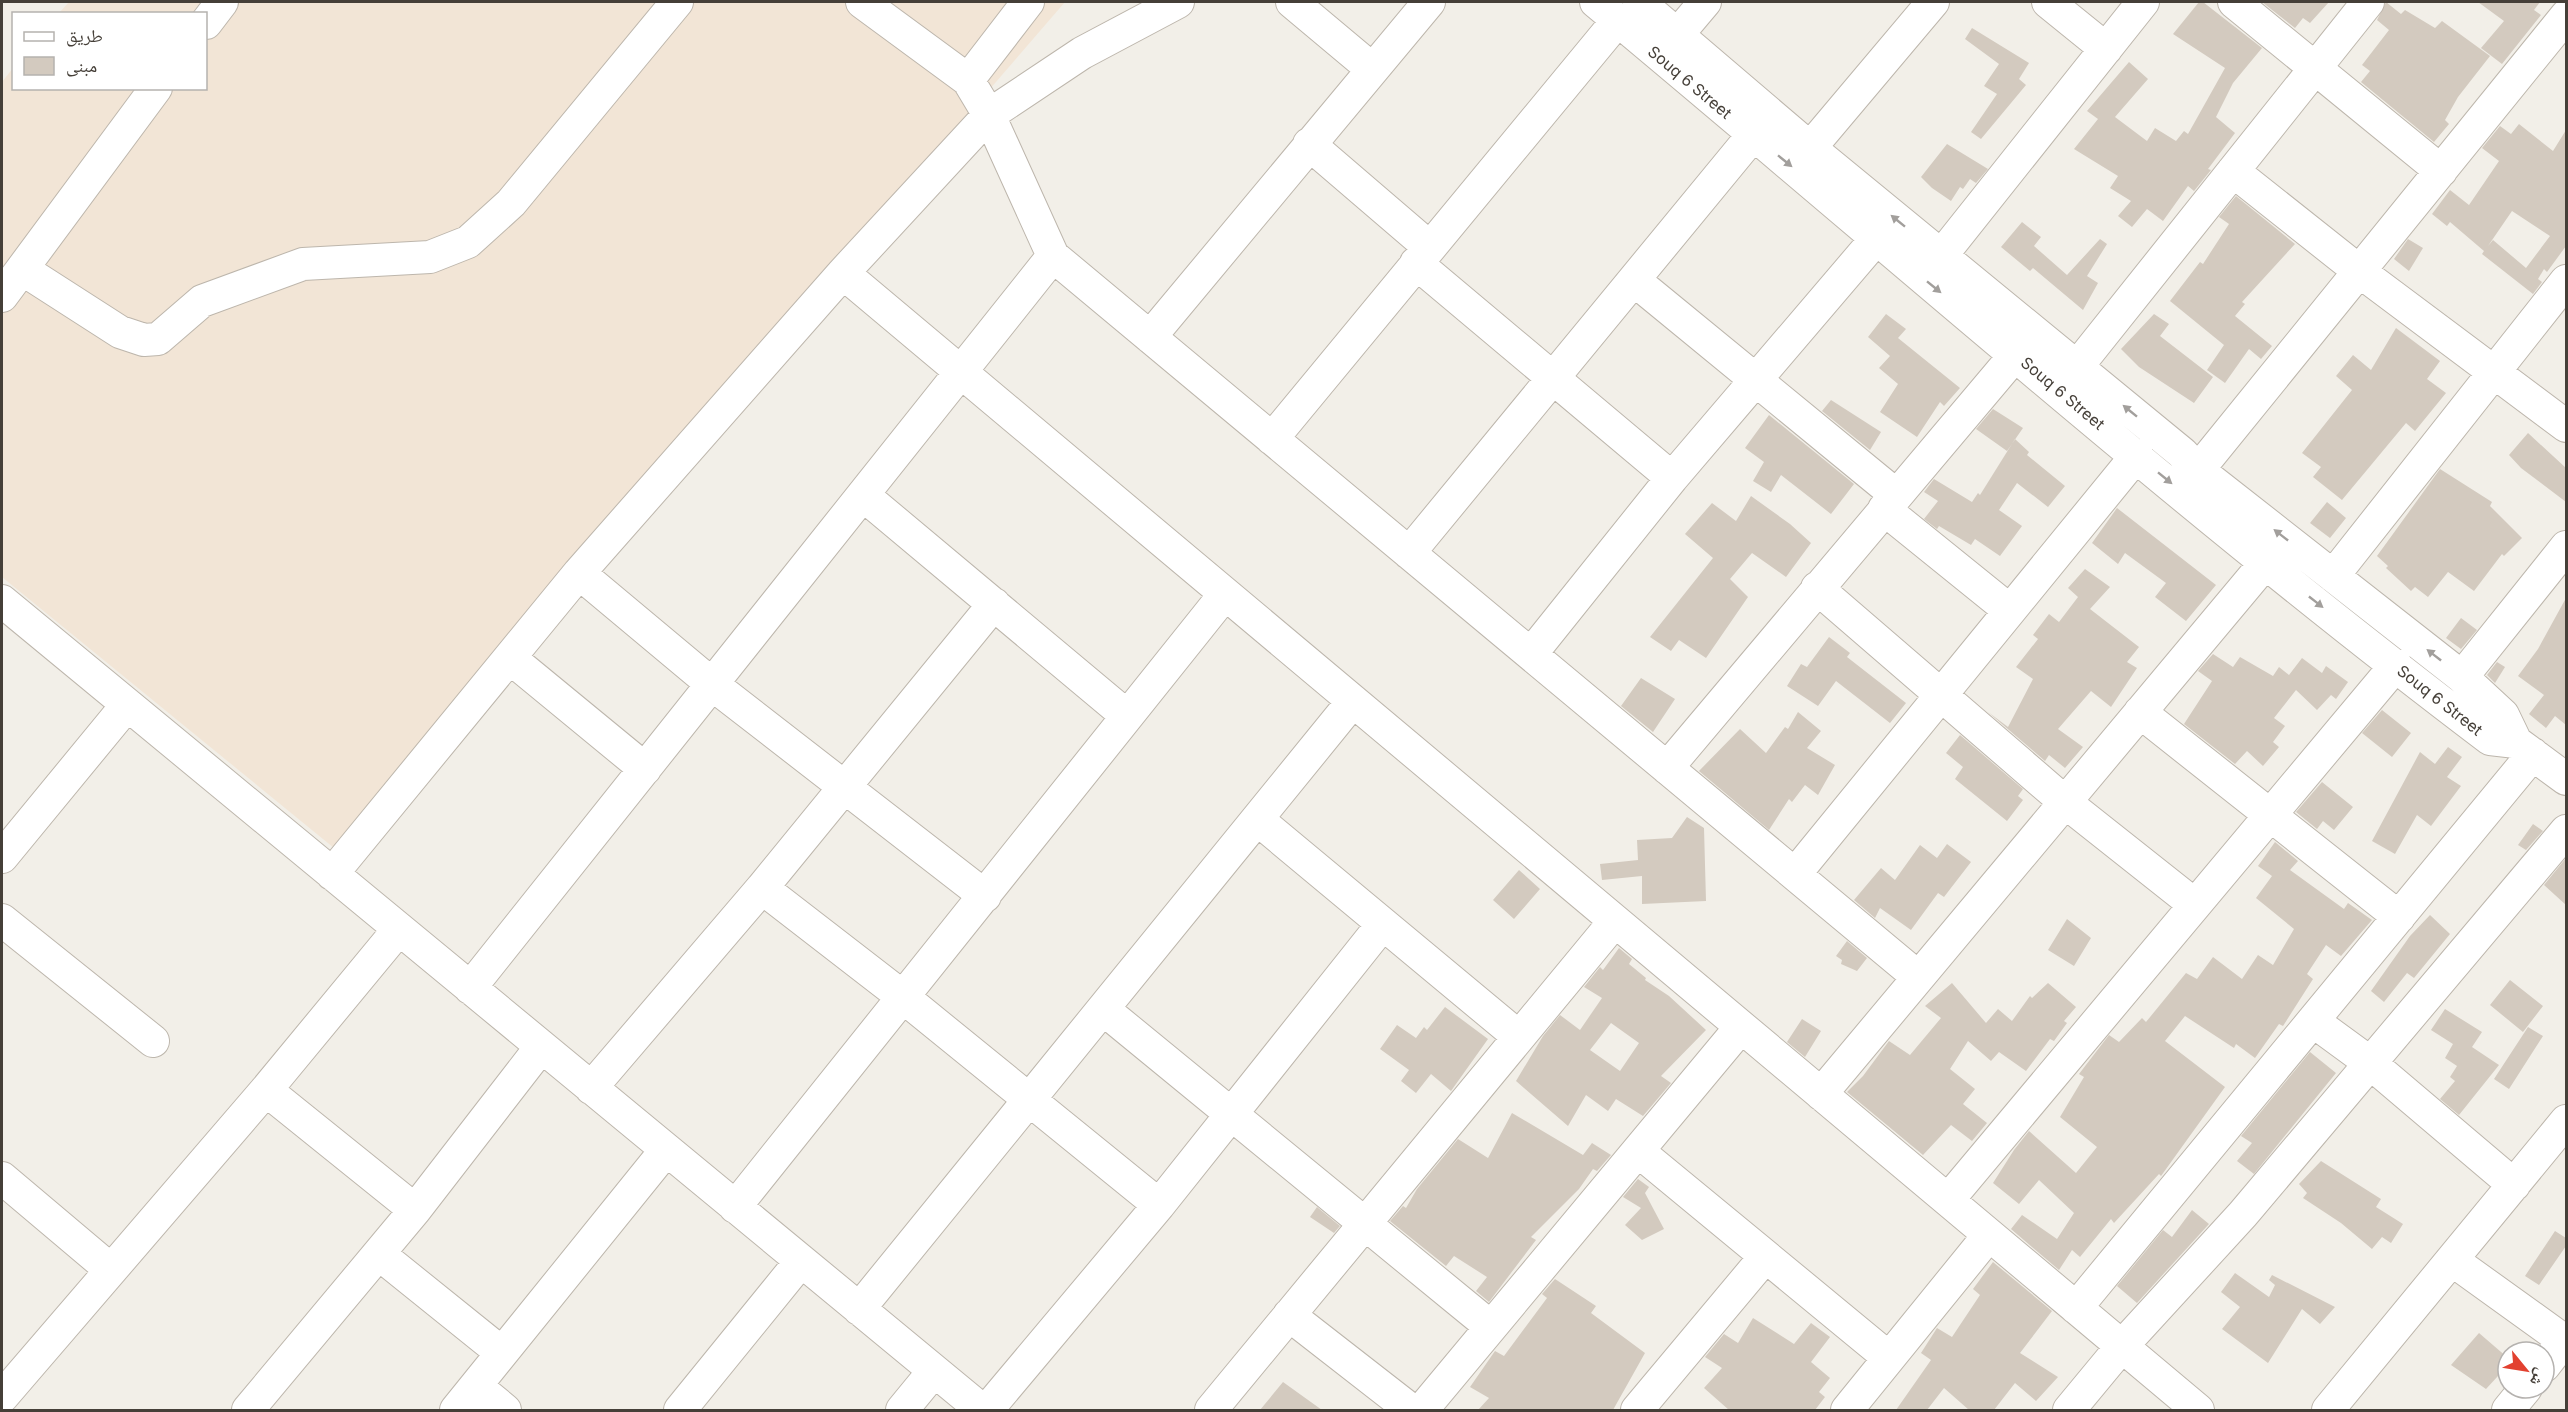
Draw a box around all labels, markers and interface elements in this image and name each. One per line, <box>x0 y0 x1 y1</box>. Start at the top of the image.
legend <box>12 12 207 90</box>
text: طريق <box>66 25 103 47</box>
street label: Souq 6 Street <box>1644 41 1736 123</box>
text: مبنى <box>66 55 97 77</box>
one-way arrow <box>1777 155 1793 168</box>
one-way arrow <box>1890 214 1906 227</box>
one-way arrow <box>1926 280 1942 293</box>
street label: Souq 6 Street <box>2017 352 2109 434</box>
one-way arrow <box>2122 405 2138 418</box>
one-way arrow <box>2157 472 2173 485</box>
one-way arrow <box>2273 529 2288 541</box>
one-way arrow <box>2308 595 2324 608</box>
one-way arrow <box>2426 649 2442 661</box>
street label: Souq 6 Street <box>2393 660 2487 740</box>
north arrow <box>2496 1340 2556 1400</box>
text: ش <box>2526 1365 2552 1390</box>

